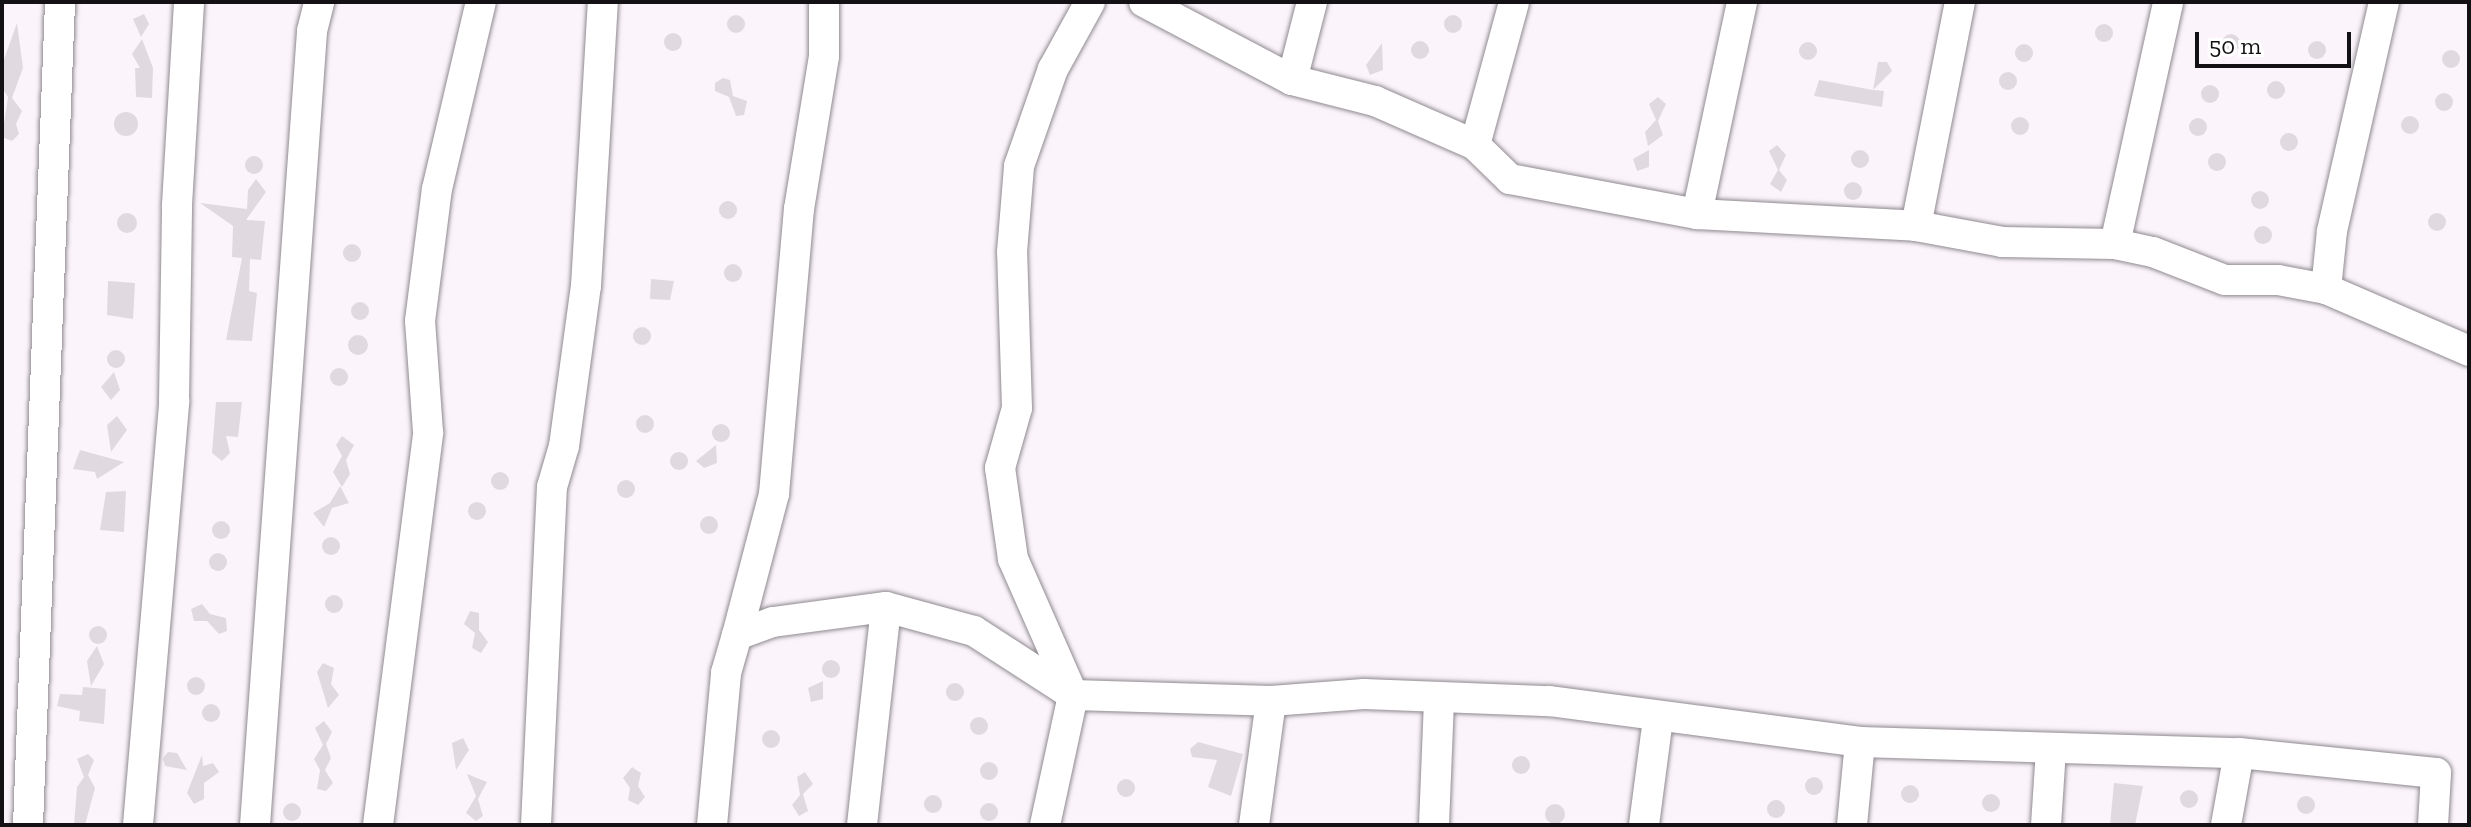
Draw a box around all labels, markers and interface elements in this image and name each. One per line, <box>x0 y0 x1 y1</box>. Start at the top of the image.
scale bar <box>2199 16 2355 66</box>
text: 50 m <box>2209 31 2261 60</box>

